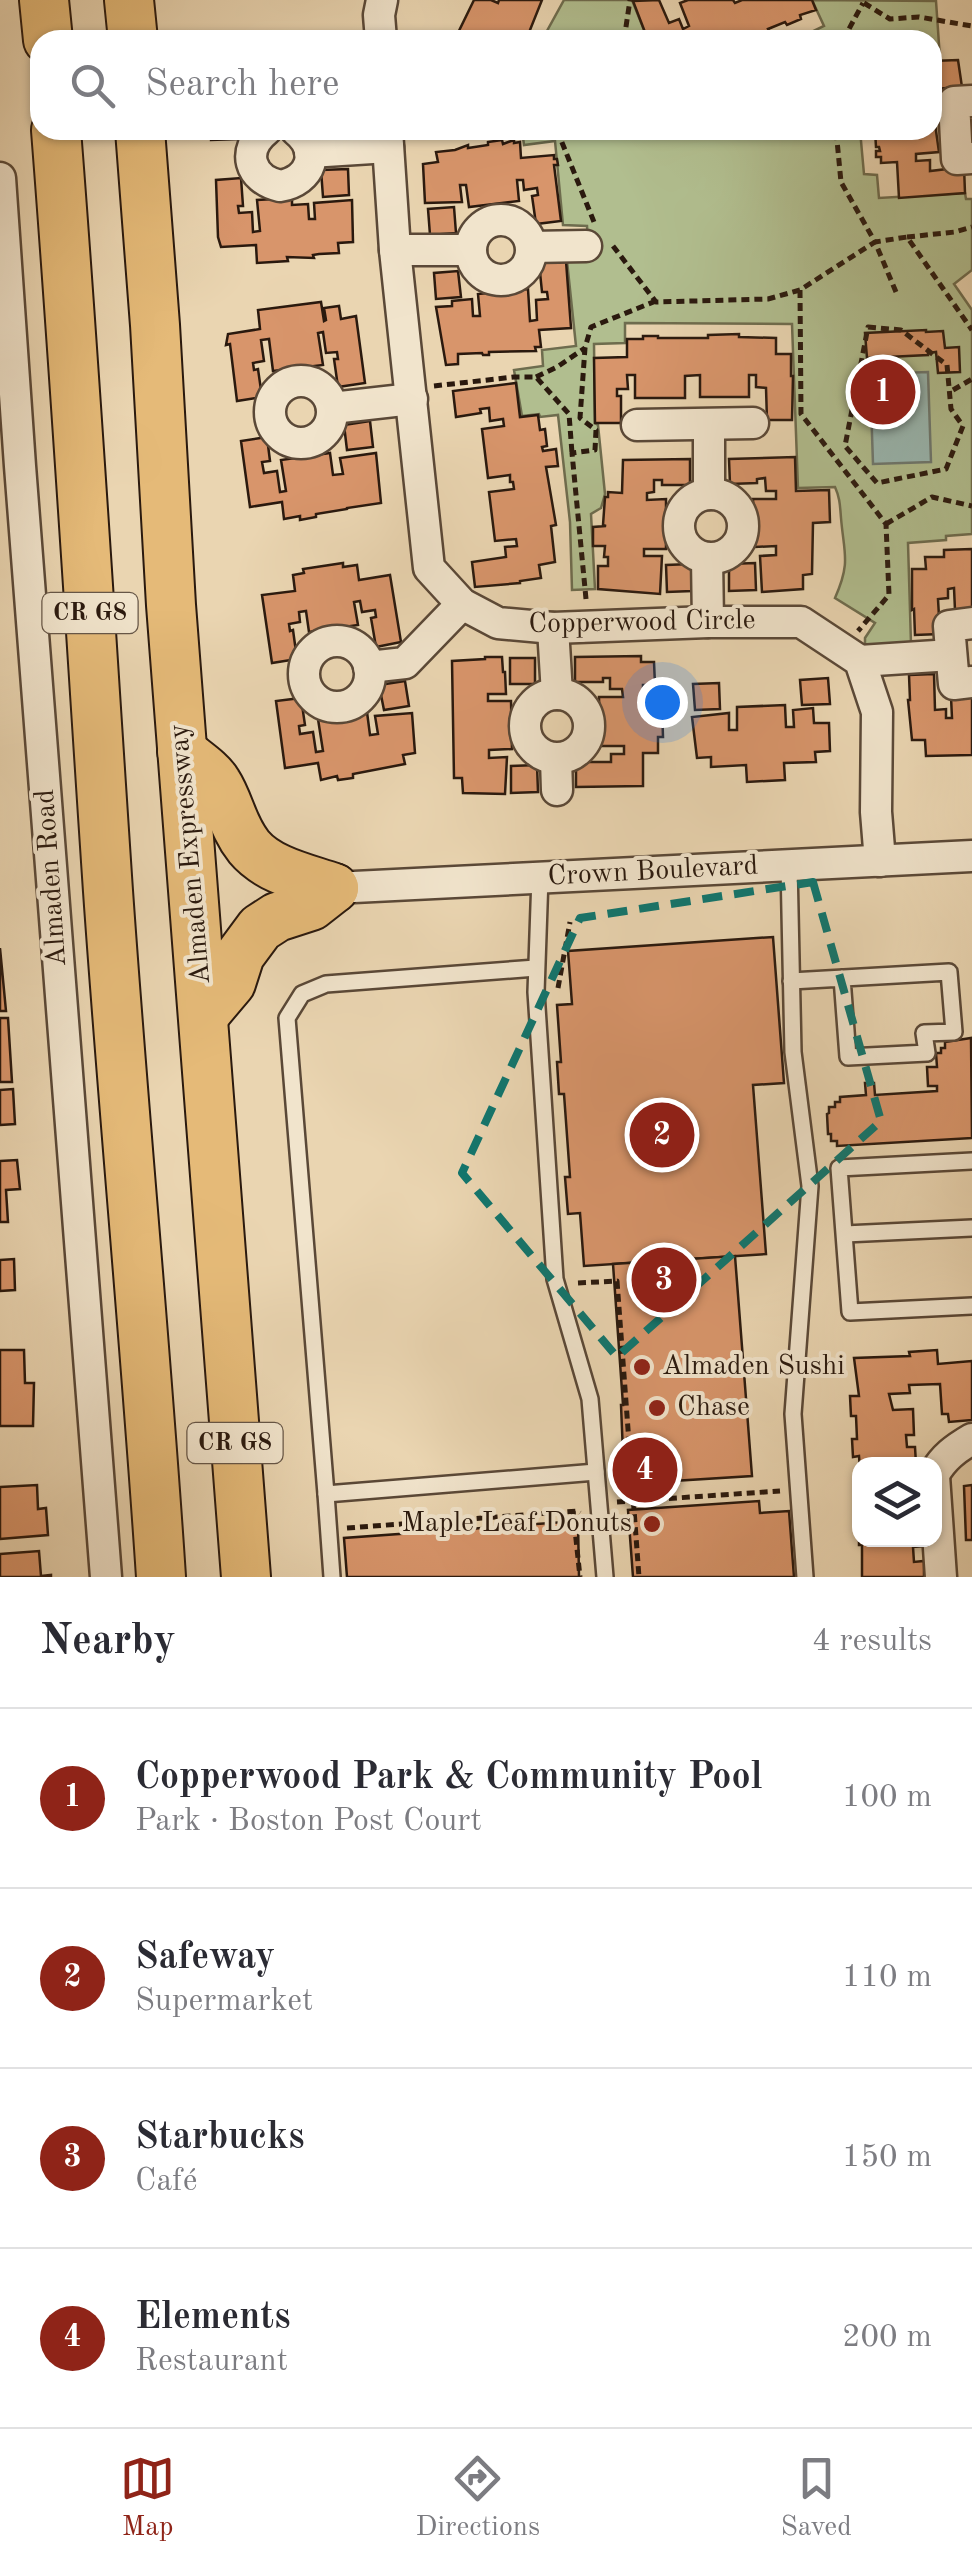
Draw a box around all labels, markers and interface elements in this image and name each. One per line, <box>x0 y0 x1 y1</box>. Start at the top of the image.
search box <box>30 30 942 140</box>
icon: search <box>65 58 120 113</box>
text: Search here <box>145 66 340 104</box>
pin: 1 <box>850 354 916 430</box>
road number: CR G8 <box>42 593 138 633</box>
street label: Copperwood Circle <box>528 607 756 639</box>
your location <box>637 677 688 728</box>
street label: Almaden Expressway <box>166 722 216 986</box>
street label: Almaden Road <box>32 788 72 968</box>
street label: Crown Boulevard <box>547 853 759 891</box>
pin: 2 <box>630 1098 694 1172</box>
pin: 3 <box>632 1242 696 1318</box>
place label: Almaden Sushi <box>662 1353 845 1381</box>
marker: Almaden Sushi <box>631 1356 653 1378</box>
place label: Chase <box>677 1394 750 1422</box>
marker: Chase <box>646 1397 668 1419</box>
road number: CR G8 <box>188 1423 282 1463</box>
pin: 4 <box>612 1432 678 1508</box>
map controls <box>852 1457 942 1547</box>
button: layers <box>852 1457 942 1547</box>
place label: Maple Leaf Donuts <box>402 1510 632 1538</box>
marker: Maple Leaf Donuts <box>641 1513 663 1535</box>
text: Nearby <box>40 1621 176 1663</box>
text: 4 results <box>812 1626 932 1658</box>
text: Copperwood Park & Community Pool <box>135 1759 762 1797</box>
text: 1 <box>63 1782 82 1814</box>
text: 100 m <box>842 1782 932 1814</box>
text: Park · Boston Post Court <box>135 1806 482 1838</box>
text: Safeway <box>135 1939 275 1977</box>
text: 2 <box>63 1962 82 1994</box>
text: 110 m <box>842 1962 932 1994</box>
text: Supermarket <box>135 1986 313 2018</box>
text: Starbucks <box>135 2119 305 2157</box>
text: 3 <box>63 2142 82 2174</box>
text: 150 m <box>842 2142 932 2174</box>
text: Café <box>135 2166 198 2198</box>
text: Elements <box>135 2299 291 2337</box>
text: 4 <box>63 2322 82 2354</box>
text: 200 m <box>842 2322 932 2354</box>
text: Restaurant <box>135 2346 288 2378</box>
tab: Map <box>120 2451 175 2546</box>
tab: Directions <box>416 2451 540 2546</box>
tab: Saved <box>780 2451 852 2546</box>

